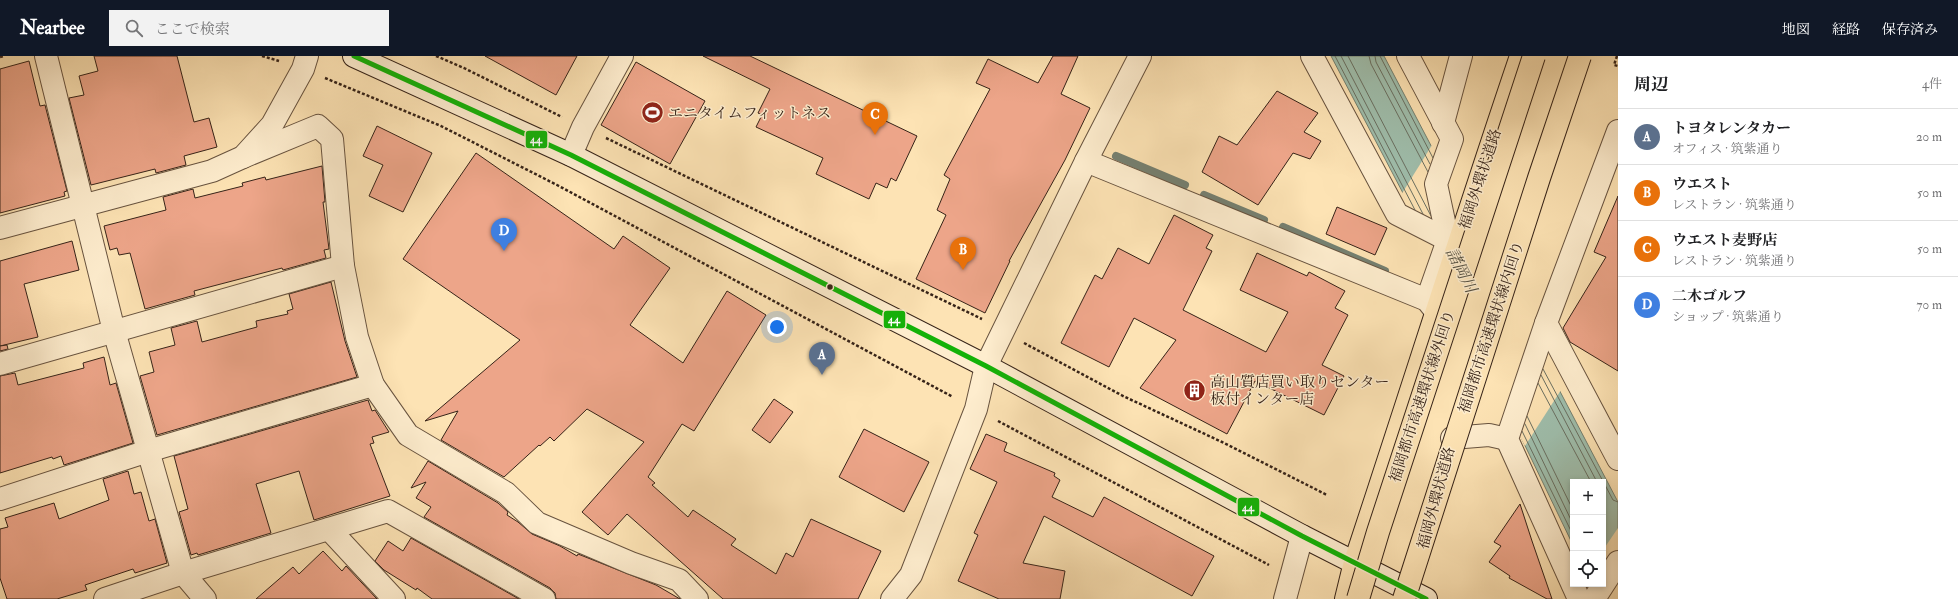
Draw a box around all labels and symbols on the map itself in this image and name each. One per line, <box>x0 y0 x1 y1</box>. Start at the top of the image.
sports icon: エニタイムフィットネス <box>640 100 666 126</box>
pin: C <box>862 102 888 135</box>
place label: エニタイムフィットネス <box>668 104 831 123</box>
street label: 福岡外環状道路 <box>1455 126 1506 232</box>
line badge: 44 <box>525 130 548 149</box>
text: 44 <box>529 133 543 147</box>
pin: D <box>491 218 517 251</box>
pin: B <box>950 237 976 270</box>
street label: 福岡都市高速環状線内回り <box>1455 239 1528 416</box>
water label: 諸岡川 <box>1441 245 1482 298</box>
unlabelled marker <box>825 282 835 292</box>
street label: 福岡都市高速環状線外回り <box>1386 308 1459 485</box>
line badge: 44 <box>883 310 906 329</box>
text: 44 <box>887 313 901 327</box>
your location <box>767 317 787 337</box>
pin: A <box>809 342 835 375</box>
place label: 高山質店買い取りセンター 板付インター店 <box>1210 373 1389 409</box>
building icon: 高山質店買い取りセンター 板付インター店 <box>1181 378 1207 404</box>
street label: 福岡外環状道路 <box>1414 445 1459 551</box>
line badge: 44 <box>1237 497 1260 517</box>
text: 44 <box>1241 501 1255 515</box>

